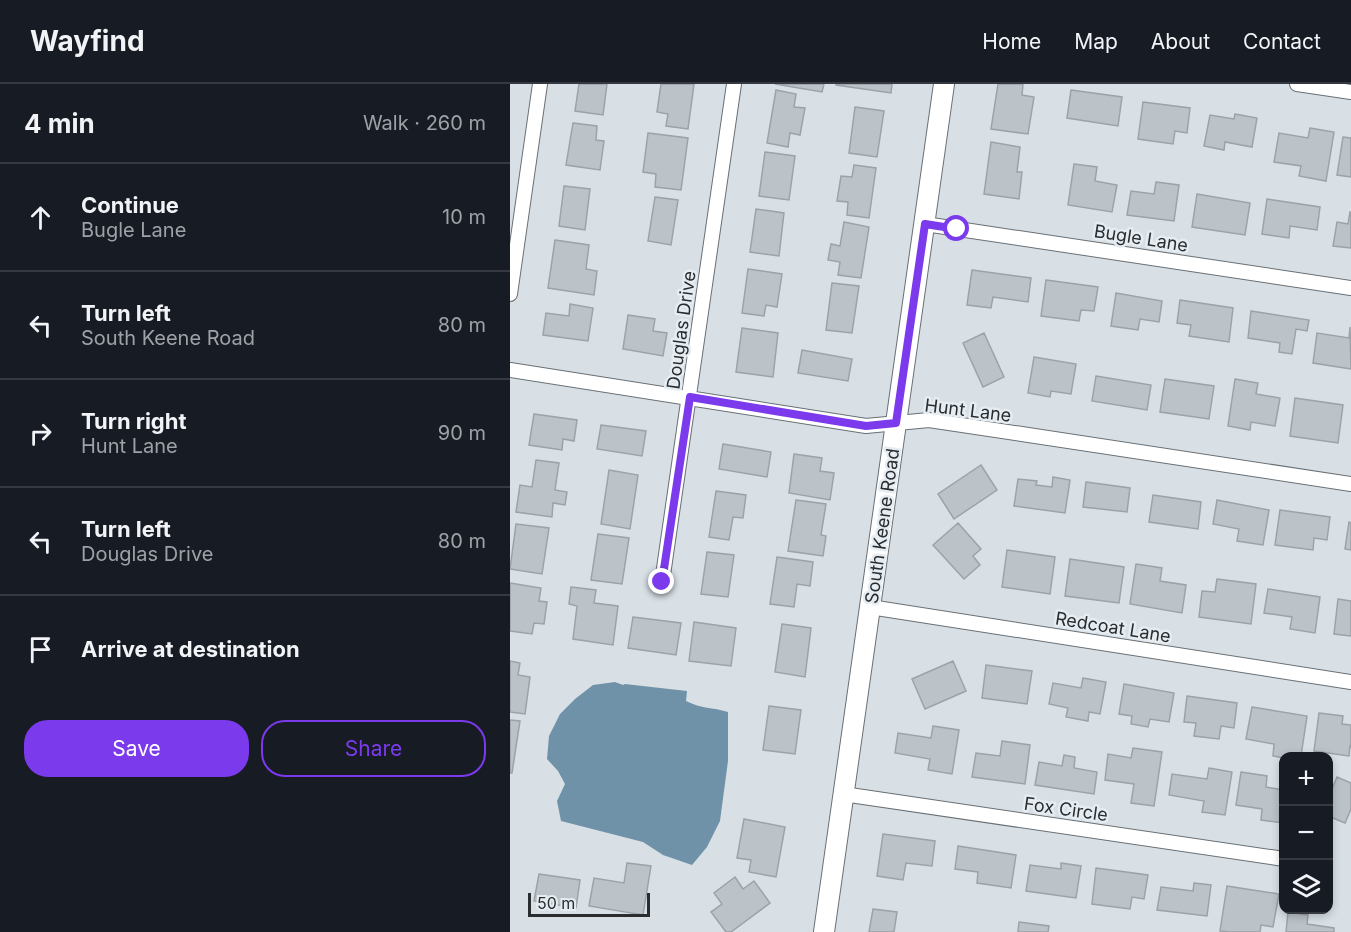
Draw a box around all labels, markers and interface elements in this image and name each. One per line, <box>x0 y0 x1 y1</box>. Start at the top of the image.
text: Wayfind <box>30 24 145 58</box>
text: Home <box>982 29 1041 54</box>
text: Map <box>1074 29 1118 54</box>
text: About <box>1151 29 1210 54</box>
text: Contact <box>1243 29 1321 54</box>
text: 4 min <box>24 108 95 139</box>
text: Walk · 260 m <box>363 111 486 135</box>
text: Continue <box>81 192 179 218</box>
icon: ahead <box>24 201 57 234</box>
text: 10 m <box>442 205 486 229</box>
route start <box>943 215 969 241</box>
text: Bugle Lane <box>81 218 186 242</box>
street label: Bugle Lane <box>1093 220 1189 256</box>
street label: Douglas Drive <box>662 270 700 390</box>
text: Turn left <box>81 300 171 326</box>
icon: left <box>24 309 57 342</box>
text: 80 m <box>438 313 486 337</box>
text: South Keene Road <box>81 326 255 350</box>
street label: Hunt Lane <box>924 394 1012 426</box>
text: Turn right <box>81 408 187 434</box>
icon: right <box>24 417 57 450</box>
text: 90 m <box>438 421 486 445</box>
text: Hunt Lane <box>81 434 178 458</box>
street label: South Keene Road <box>861 447 903 605</box>
text: Turn left <box>81 516 171 542</box>
icon: left <box>24 525 57 558</box>
text: 80 m <box>438 529 486 553</box>
text: Douglas Drive <box>81 542 213 566</box>
route end <box>648 568 674 594</box>
street label: Redcoat Lane <box>1054 608 1172 646</box>
icon: arrive <box>24 633 57 666</box>
text: Arrive at destination <box>81 636 300 662</box>
button: Save <box>24 720 249 777</box>
button: Share <box>261 720 486 777</box>
map controls <box>1279 752 1333 914</box>
button: + <box>1279 752 1333 806</box>
street label: Fox Circle <box>1023 793 1109 825</box>
button: − <box>1279 806 1333 860</box>
button: layers <box>1279 860 1333 914</box>
scale bar <box>528 890 650 918</box>
text: 50 m <box>537 893 575 913</box>

